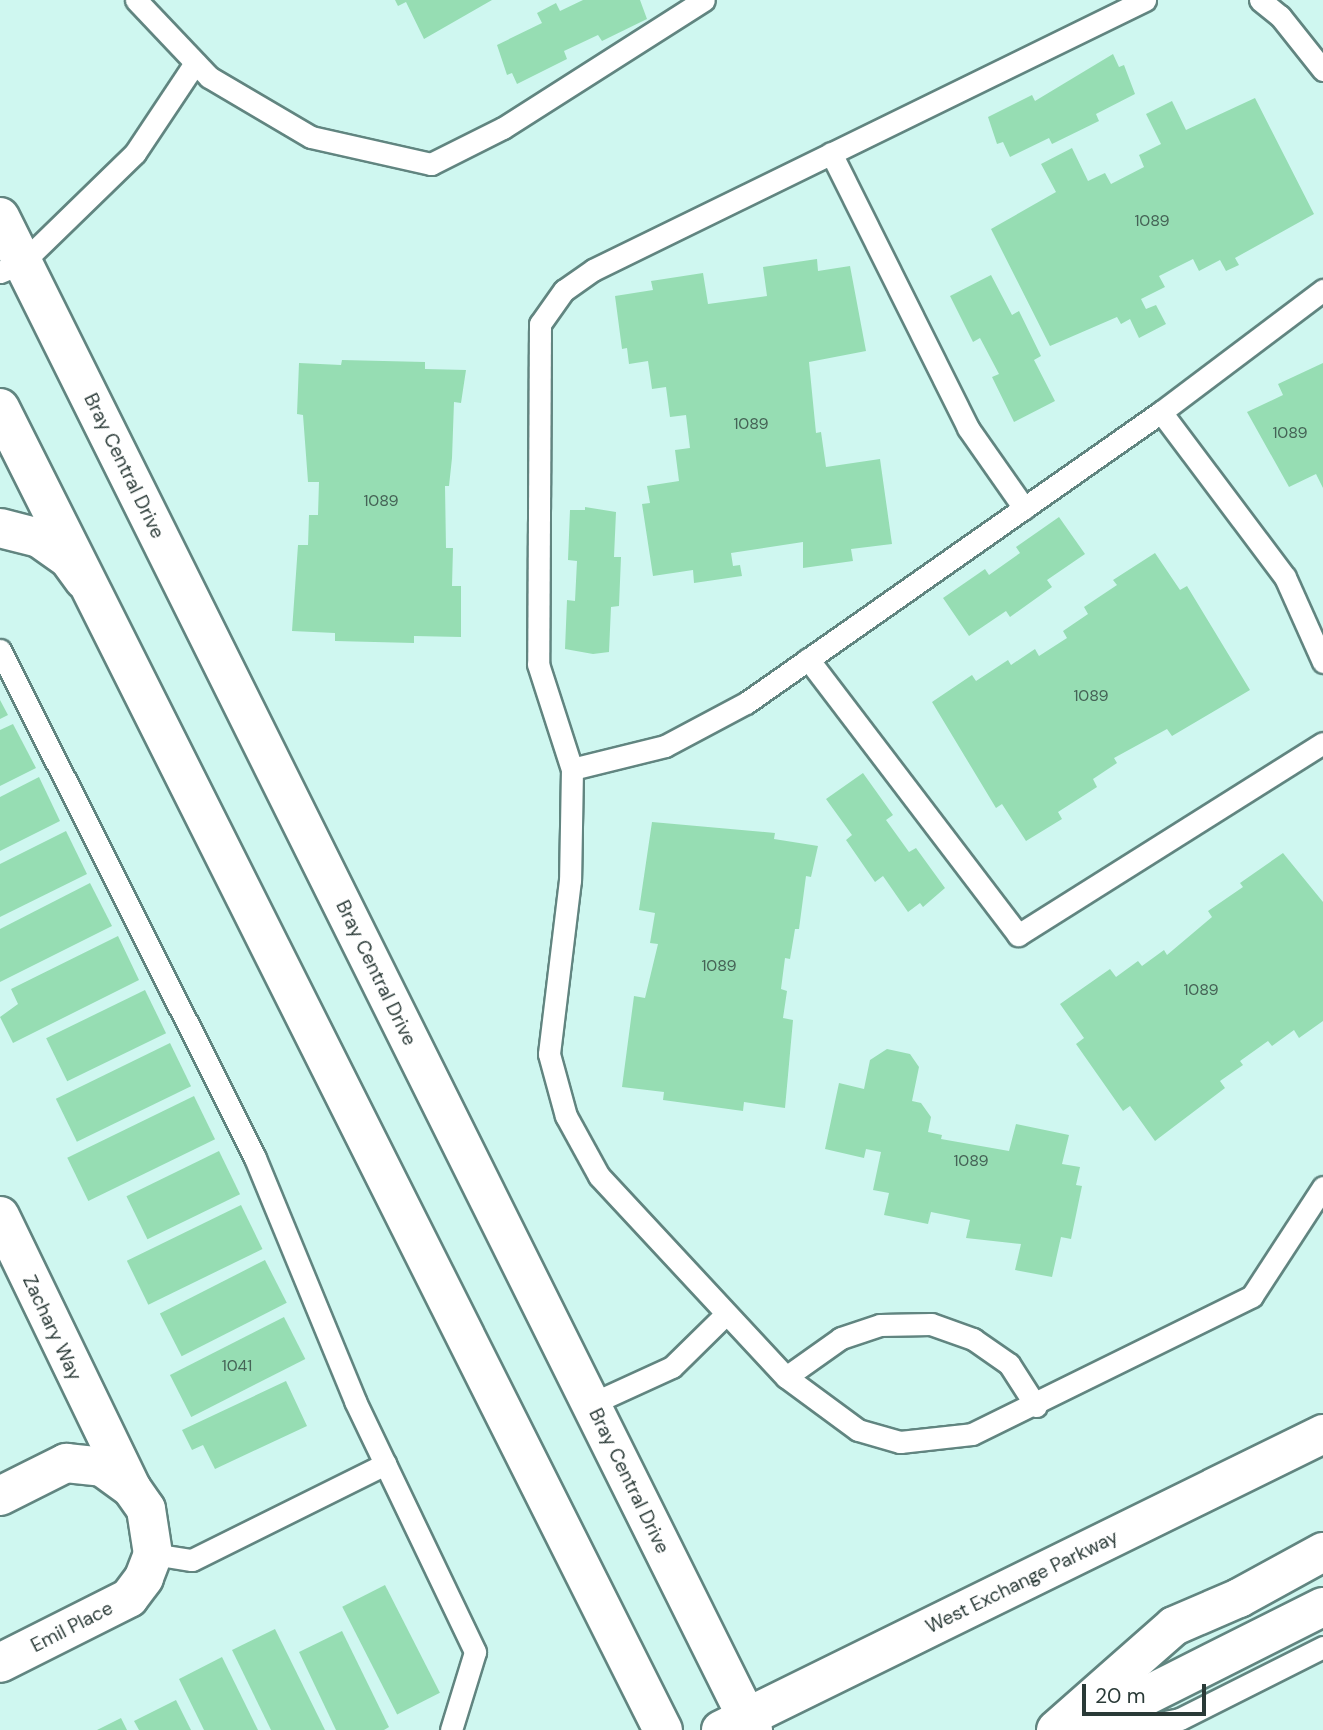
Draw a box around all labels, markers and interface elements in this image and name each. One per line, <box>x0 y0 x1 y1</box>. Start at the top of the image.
house number: 1089 <box>1134 211 1170 231</box>
street label: Bray Central Drive <box>79 390 169 542</box>
house number: 1089 <box>733 414 769 434</box>
house number: 1089 <box>1272 423 1308 443</box>
house number: 1089 <box>363 491 399 511</box>
house number: 1089 <box>1073 686 1109 706</box>
street label: Bray Central Drive <box>331 897 421 1049</box>
house number: 1089 <box>701 956 737 976</box>
house number: 1089 <box>1183 980 1219 1000</box>
house number: 1089 <box>953 1151 989 1171</box>
street label: Zachary Way <box>18 1272 86 1384</box>
house number: 1041 <box>222 1356 252 1376</box>
street label: Bray Central Drive <box>584 1405 674 1557</box>
street label: West Exchange Parkway <box>922 1526 1122 1638</box>
street label: Emil Place <box>27 1597 117 1657</box>
scale bar <box>1085 1670 1209 1714</box>
text: 20 m <box>1095 1682 1146 1710</box>

